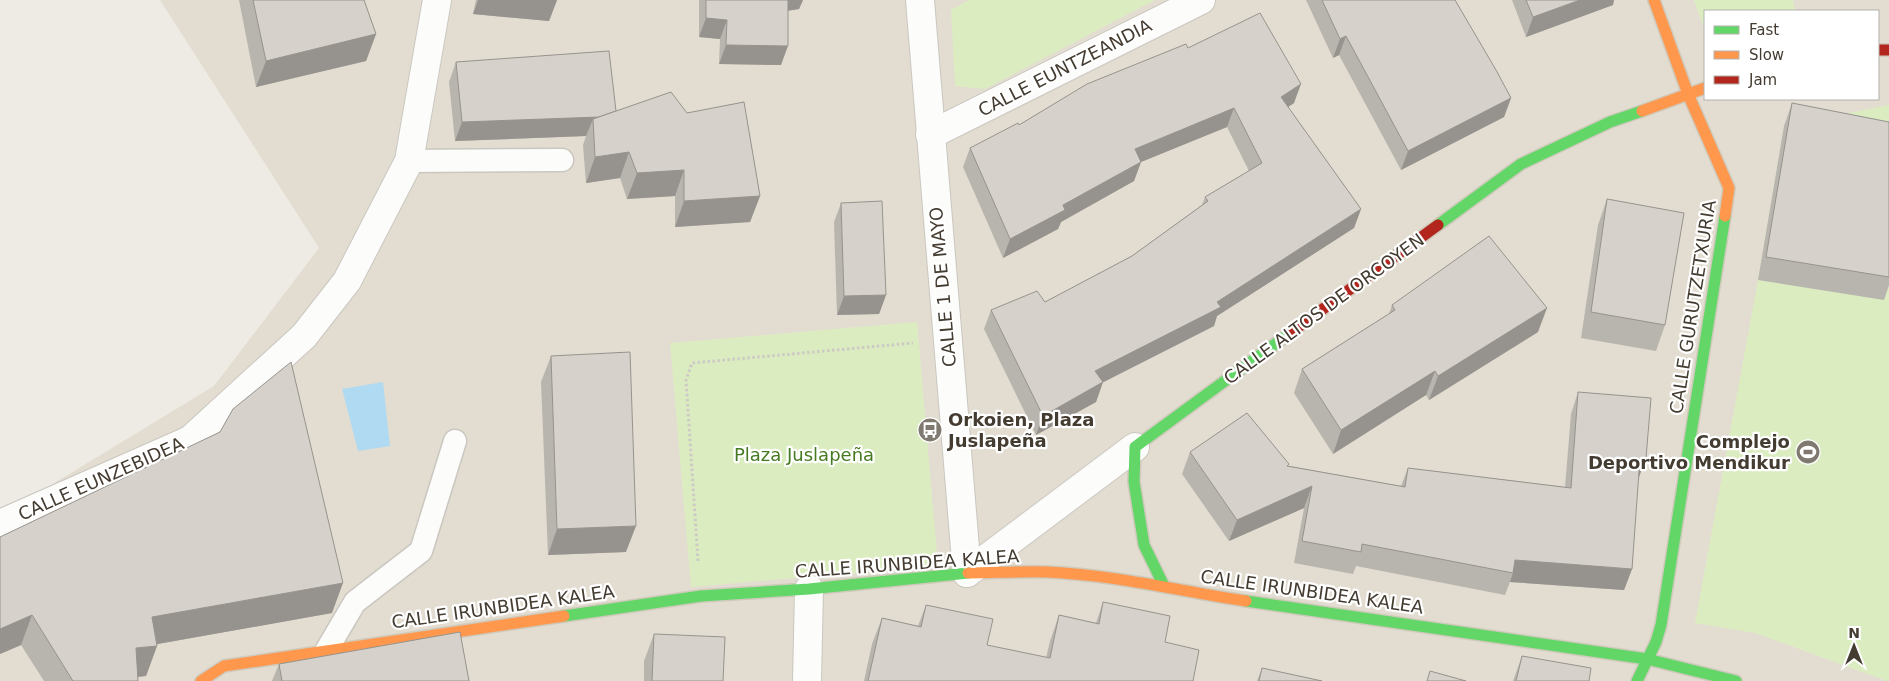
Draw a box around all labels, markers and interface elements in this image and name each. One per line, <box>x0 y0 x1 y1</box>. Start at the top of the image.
legend <box>1704 10 1879 100</box>
street label: CALLE EUNTZEANDIA <box>974 14 1156 120</box>
text: Fast <box>1749 21 1779 39</box>
text: Slow <box>1749 46 1784 64</box>
text: Jam <box>1748 71 1777 89</box>
street label: CALLE GURUTZETXURIA <box>1665 198 1720 415</box>
street label: CALLE 1 DE MAYO <box>925 206 960 368</box>
street label: CALLE ALTOS DE ORCOYEN <box>1219 229 1428 388</box>
place label: Orkoien, Plaza Juslapeña <box>946 409 1094 451</box>
bus stop icon: Orkoien, Plaza Juslapeña <box>917 417 943 443</box>
place label: Complejo Deportivo Mendikur <box>1588 431 1790 473</box>
street label: CALLE EUNZEBIDEA <box>15 432 187 525</box>
sports icon: Complejo Deportivo Mendikur <box>1795 439 1821 465</box>
park label: Plaza Juslapeña <box>734 444 874 465</box>
street label: CALLE IRUNBIDEA KALEA <box>794 545 1021 582</box>
street label: CALLE IRUNBIDEA KALEA <box>1199 565 1426 618</box>
street label: CALLE IRUNBIDEA KALEA <box>390 580 616 633</box>
north arrow <box>1829 621 1879 671</box>
text: N <box>1848 625 1860 641</box>

